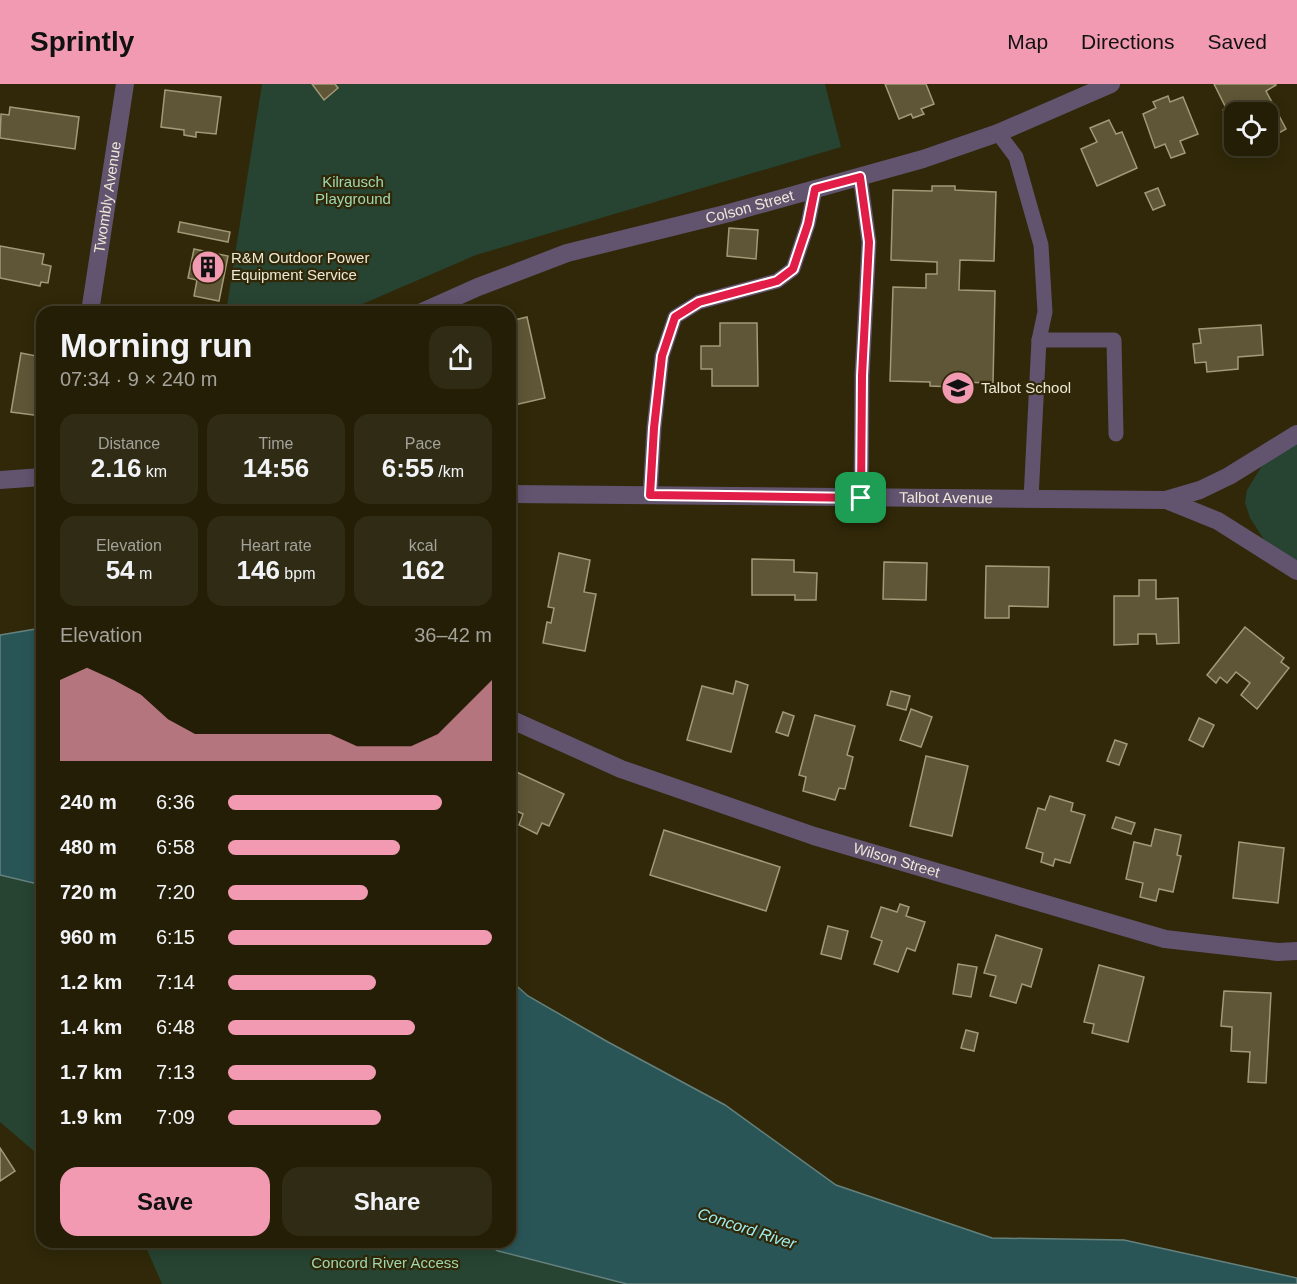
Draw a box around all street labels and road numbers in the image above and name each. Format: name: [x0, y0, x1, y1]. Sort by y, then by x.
street label: Twombly Avenue: [90, 140, 124, 254]
street label: Colson Street: [704, 186, 796, 227]
street label: Talbot Avenue: [899, 489, 993, 506]
street label: Wilson Street: [851, 839, 943, 881]

